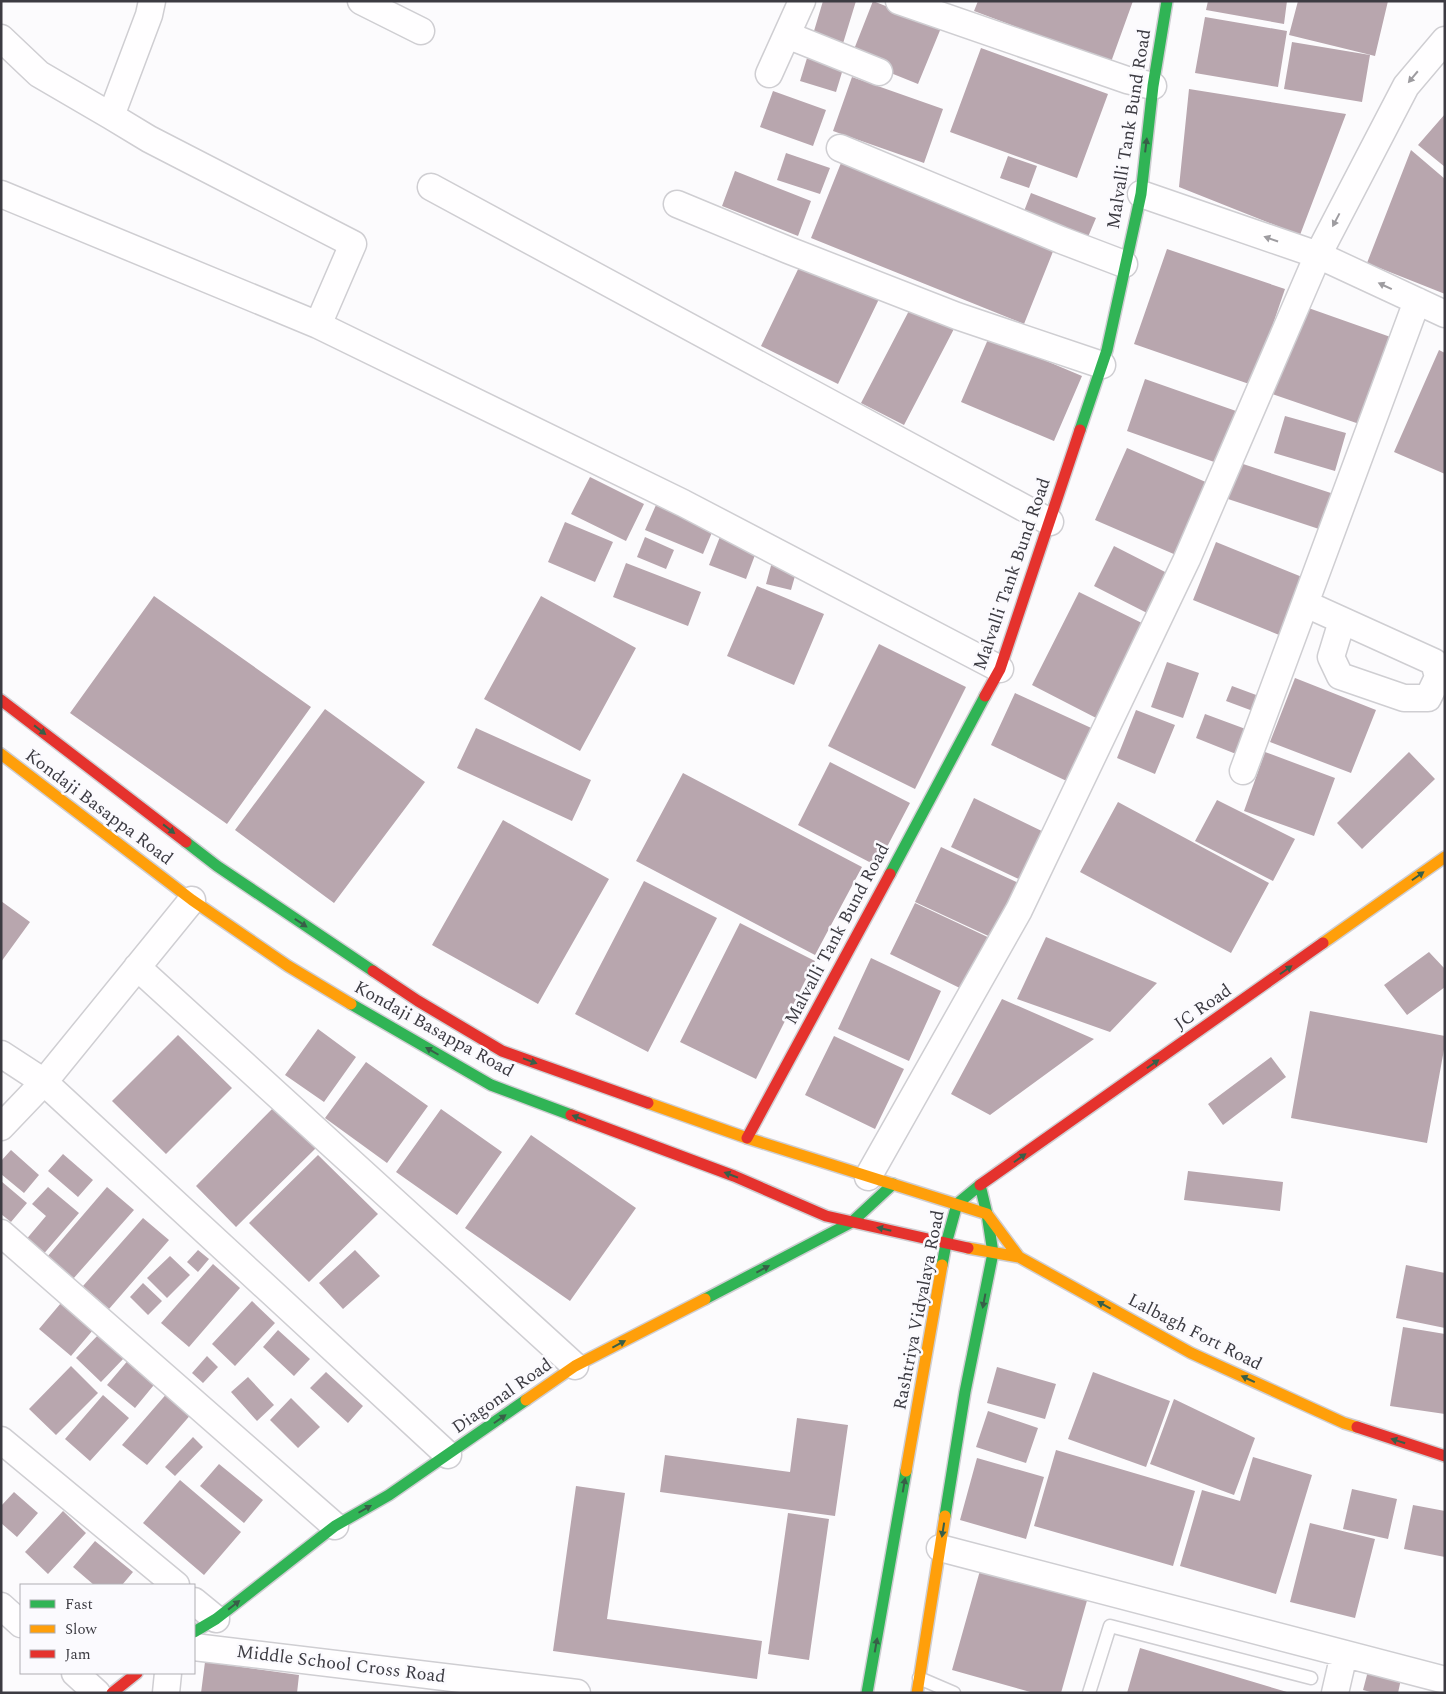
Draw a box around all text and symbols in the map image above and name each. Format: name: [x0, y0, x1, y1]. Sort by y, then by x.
street label: Malvalli Tank Bund Road: [1100, 27, 1158, 231]
one-way arrow: [1407, 71, 1419, 83]
one-way arrow: [1142, 137, 1150, 153]
one-way arrow: [1332, 213, 1340, 227]
one-way arrow: [1264, 235, 1279, 242]
one-way arrow: [1378, 282, 1392, 290]
street label: Malvalli Tank Bund Road: [966, 474, 1058, 674]
one-way arrow: [33, 725, 46, 736]
street label: Kondaji Basappa Road: [19, 742, 179, 872]
one-way arrow: [162, 824, 175, 835]
street label: Malvalli Tank Bund Road: [778, 838, 896, 1030]
one-way arrow: [1411, 871, 1425, 881]
one-way arrow: [295, 918, 308, 928]
one-way arrow: [1279, 965, 1292, 975]
street label: Kondaji Basappa Road: [349, 974, 519, 1084]
street label: JC Road: [1169, 977, 1237, 1037]
one-way arrow: [424, 1047, 439, 1055]
one-way arrow: [522, 1058, 537, 1065]
one-way arrow: [1146, 1059, 1160, 1069]
one-way arrow: [571, 1114, 586, 1122]
one-way arrow: [1014, 1153, 1027, 1163]
one-way arrow: [723, 1171, 738, 1179]
street label: Rashtriya Vidyalaya Road: [886, 1208, 952, 1412]
one-way arrow: [876, 1225, 891, 1233]
one-way arrow: [756, 1264, 769, 1273]
street label: Lalbagh Fort Road: [1123, 1286, 1267, 1378]
one-way arrow: [979, 1294, 987, 1310]
one-way arrow: [1098, 1300, 1111, 1309]
one-way arrow: [611, 1340, 626, 1348]
street label: Diagonal Road: [446, 1351, 558, 1441]
one-way arrow: [1241, 1375, 1255, 1383]
one-way arrow: [493, 1414, 507, 1424]
one-way arrow: [1391, 1437, 1406, 1444]
one-way arrow: [900, 1476, 908, 1492]
one-way arrow: [358, 1505, 372, 1514]
one-way arrow: [939, 1522, 947, 1538]
legend: [20, 1584, 195, 1674]
text: Fast: [65, 1593, 93, 1616]
one-way arrow: [227, 1600, 240, 1611]
text: Slow: [65, 1618, 97, 1641]
one-way arrow: [872, 1636, 880, 1652]
street label: Middle School Cross Road: [235, 1638, 447, 1690]
text: Jam: [65, 1643, 91, 1666]

